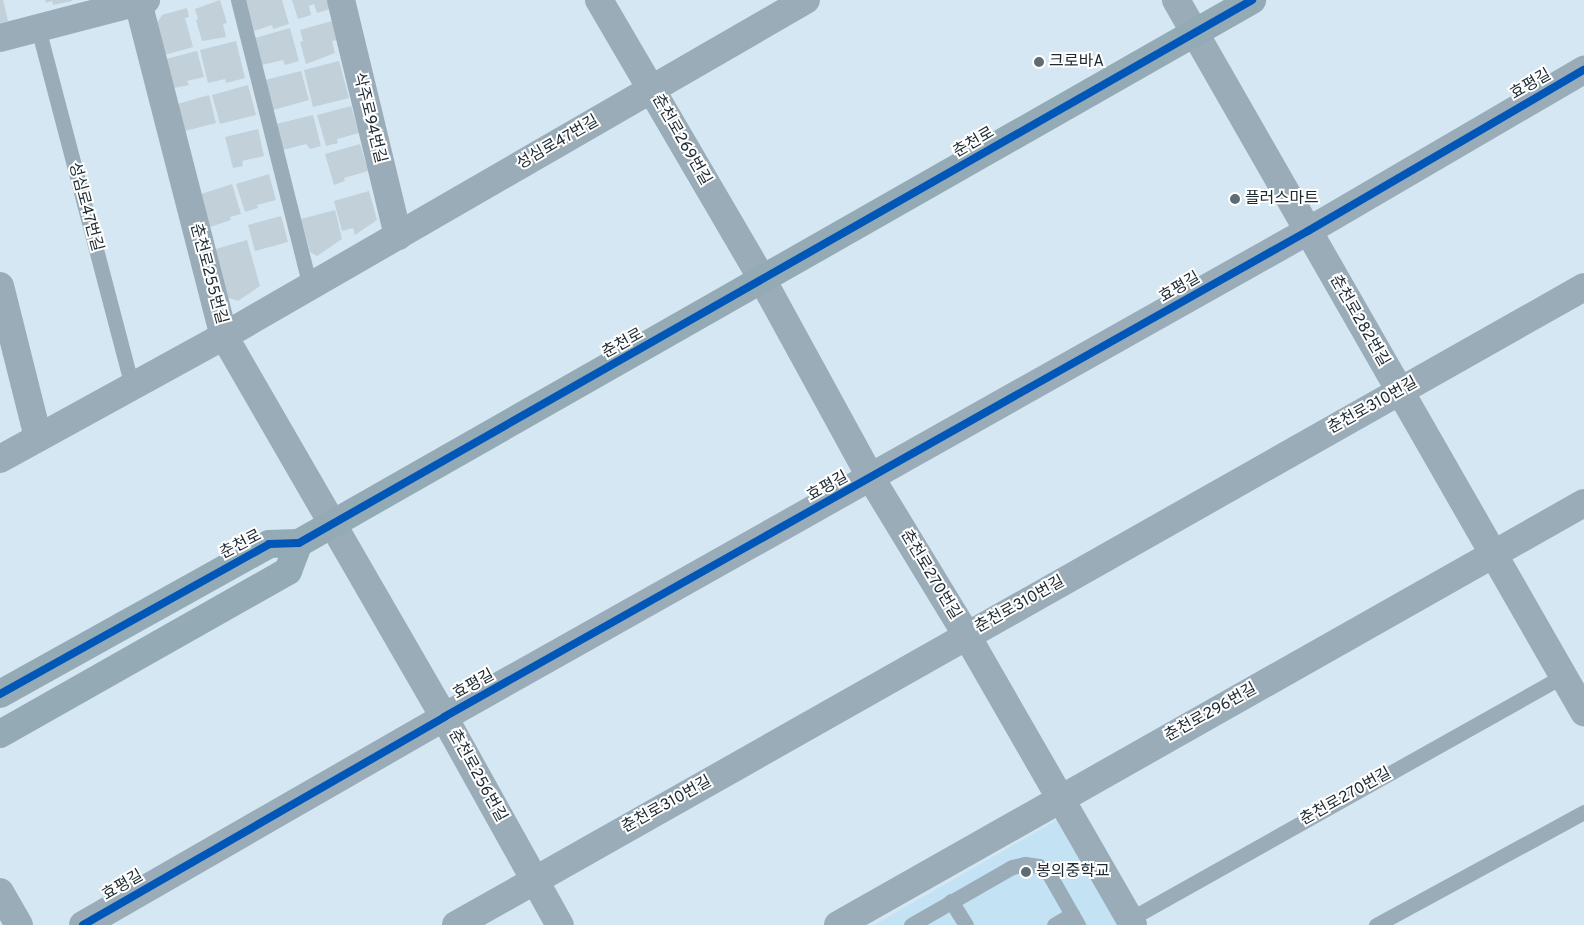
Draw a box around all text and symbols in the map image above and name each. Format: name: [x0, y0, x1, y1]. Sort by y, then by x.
place label: 크로바A: [1049, 52, 1104, 72]
marker: 크로바A: [1033, 56, 1045, 68]
street label: 효평길: [1507, 66, 1555, 104]
street label: 삭주로94번길: [348, 71, 390, 165]
street label: 춘천로269번길: [647, 91, 715, 189]
street label: 성심로47번길: [513, 112, 603, 174]
street label: 춘천로: [950, 124, 998, 162]
street label: 성심로47번길: [64, 160, 106, 254]
place label: 플러스마트: [1245, 189, 1319, 209]
marker: 플러스마트: [1229, 193, 1241, 205]
street label: 춘천로255번길: [185, 222, 231, 326]
street label: 효평길: [1156, 269, 1204, 307]
street label: 춘천로282번길: [1325, 272, 1393, 370]
street label: 춘천로: [599, 325, 647, 363]
street label: 춘천로310번길: [1325, 373, 1421, 439]
street label: 효평길: [804, 468, 852, 506]
street label: 춘천로: [217, 526, 265, 564]
street label: 춘천로270번길: [896, 527, 964, 623]
street label: 춘천로310번길: [972, 572, 1068, 638]
street label: 효평길: [450, 666, 498, 704]
street label: 춘천로296번길: [1162, 680, 1260, 746]
street label: 춘천로256번길: [444, 726, 510, 826]
street label: 춘천로270번길: [1297, 764, 1395, 830]
street label: 춘천로310번길: [619, 772, 715, 838]
place label: 봉의중학교: [1036, 862, 1110, 882]
marker: 봉의중학교: [1020, 866, 1032, 878]
street label: 효평길: [99, 867, 147, 905]

